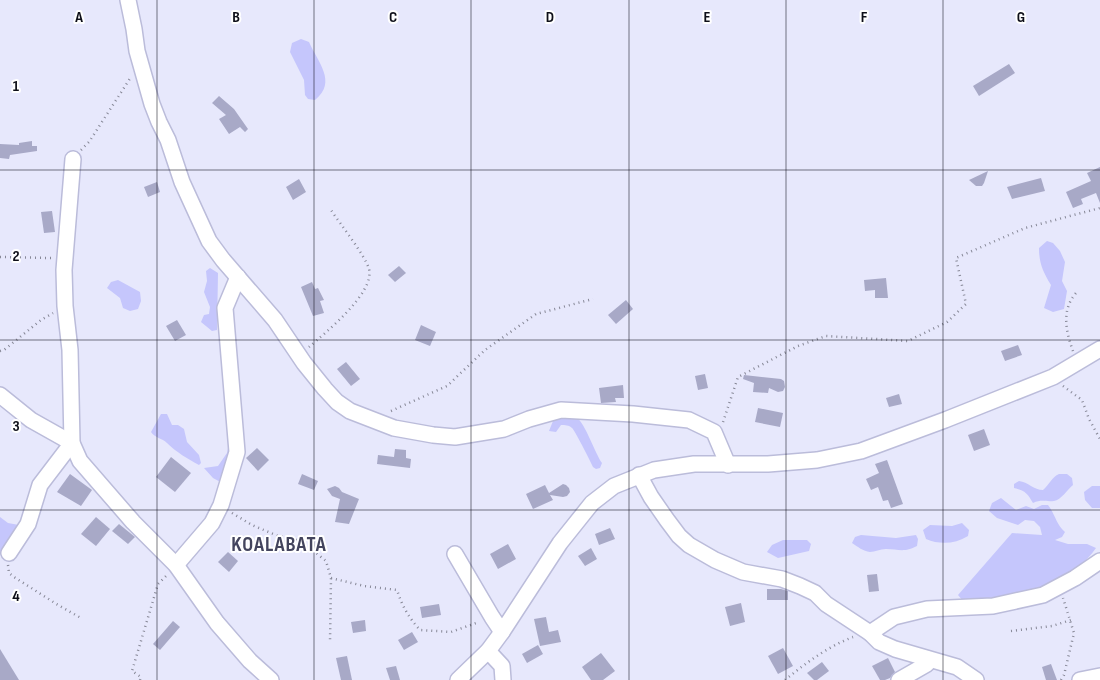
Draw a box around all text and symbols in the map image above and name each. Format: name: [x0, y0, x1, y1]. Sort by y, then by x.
text: A: [74, 8, 83, 27]
text: B: [232, 8, 240, 27]
text: C: [389, 8, 397, 27]
text: D: [546, 8, 554, 27]
text: E: [704, 8, 711, 27]
text: F: [861, 8, 868, 27]
text: G: [1017, 8, 1025, 27]
text: 1: [13, 77, 20, 96]
text: 2: [12, 247, 20, 266]
text: 3: [12, 417, 20, 436]
district label: KOALABATA: [231, 532, 327, 557]
text: 4: [12, 587, 20, 606]

